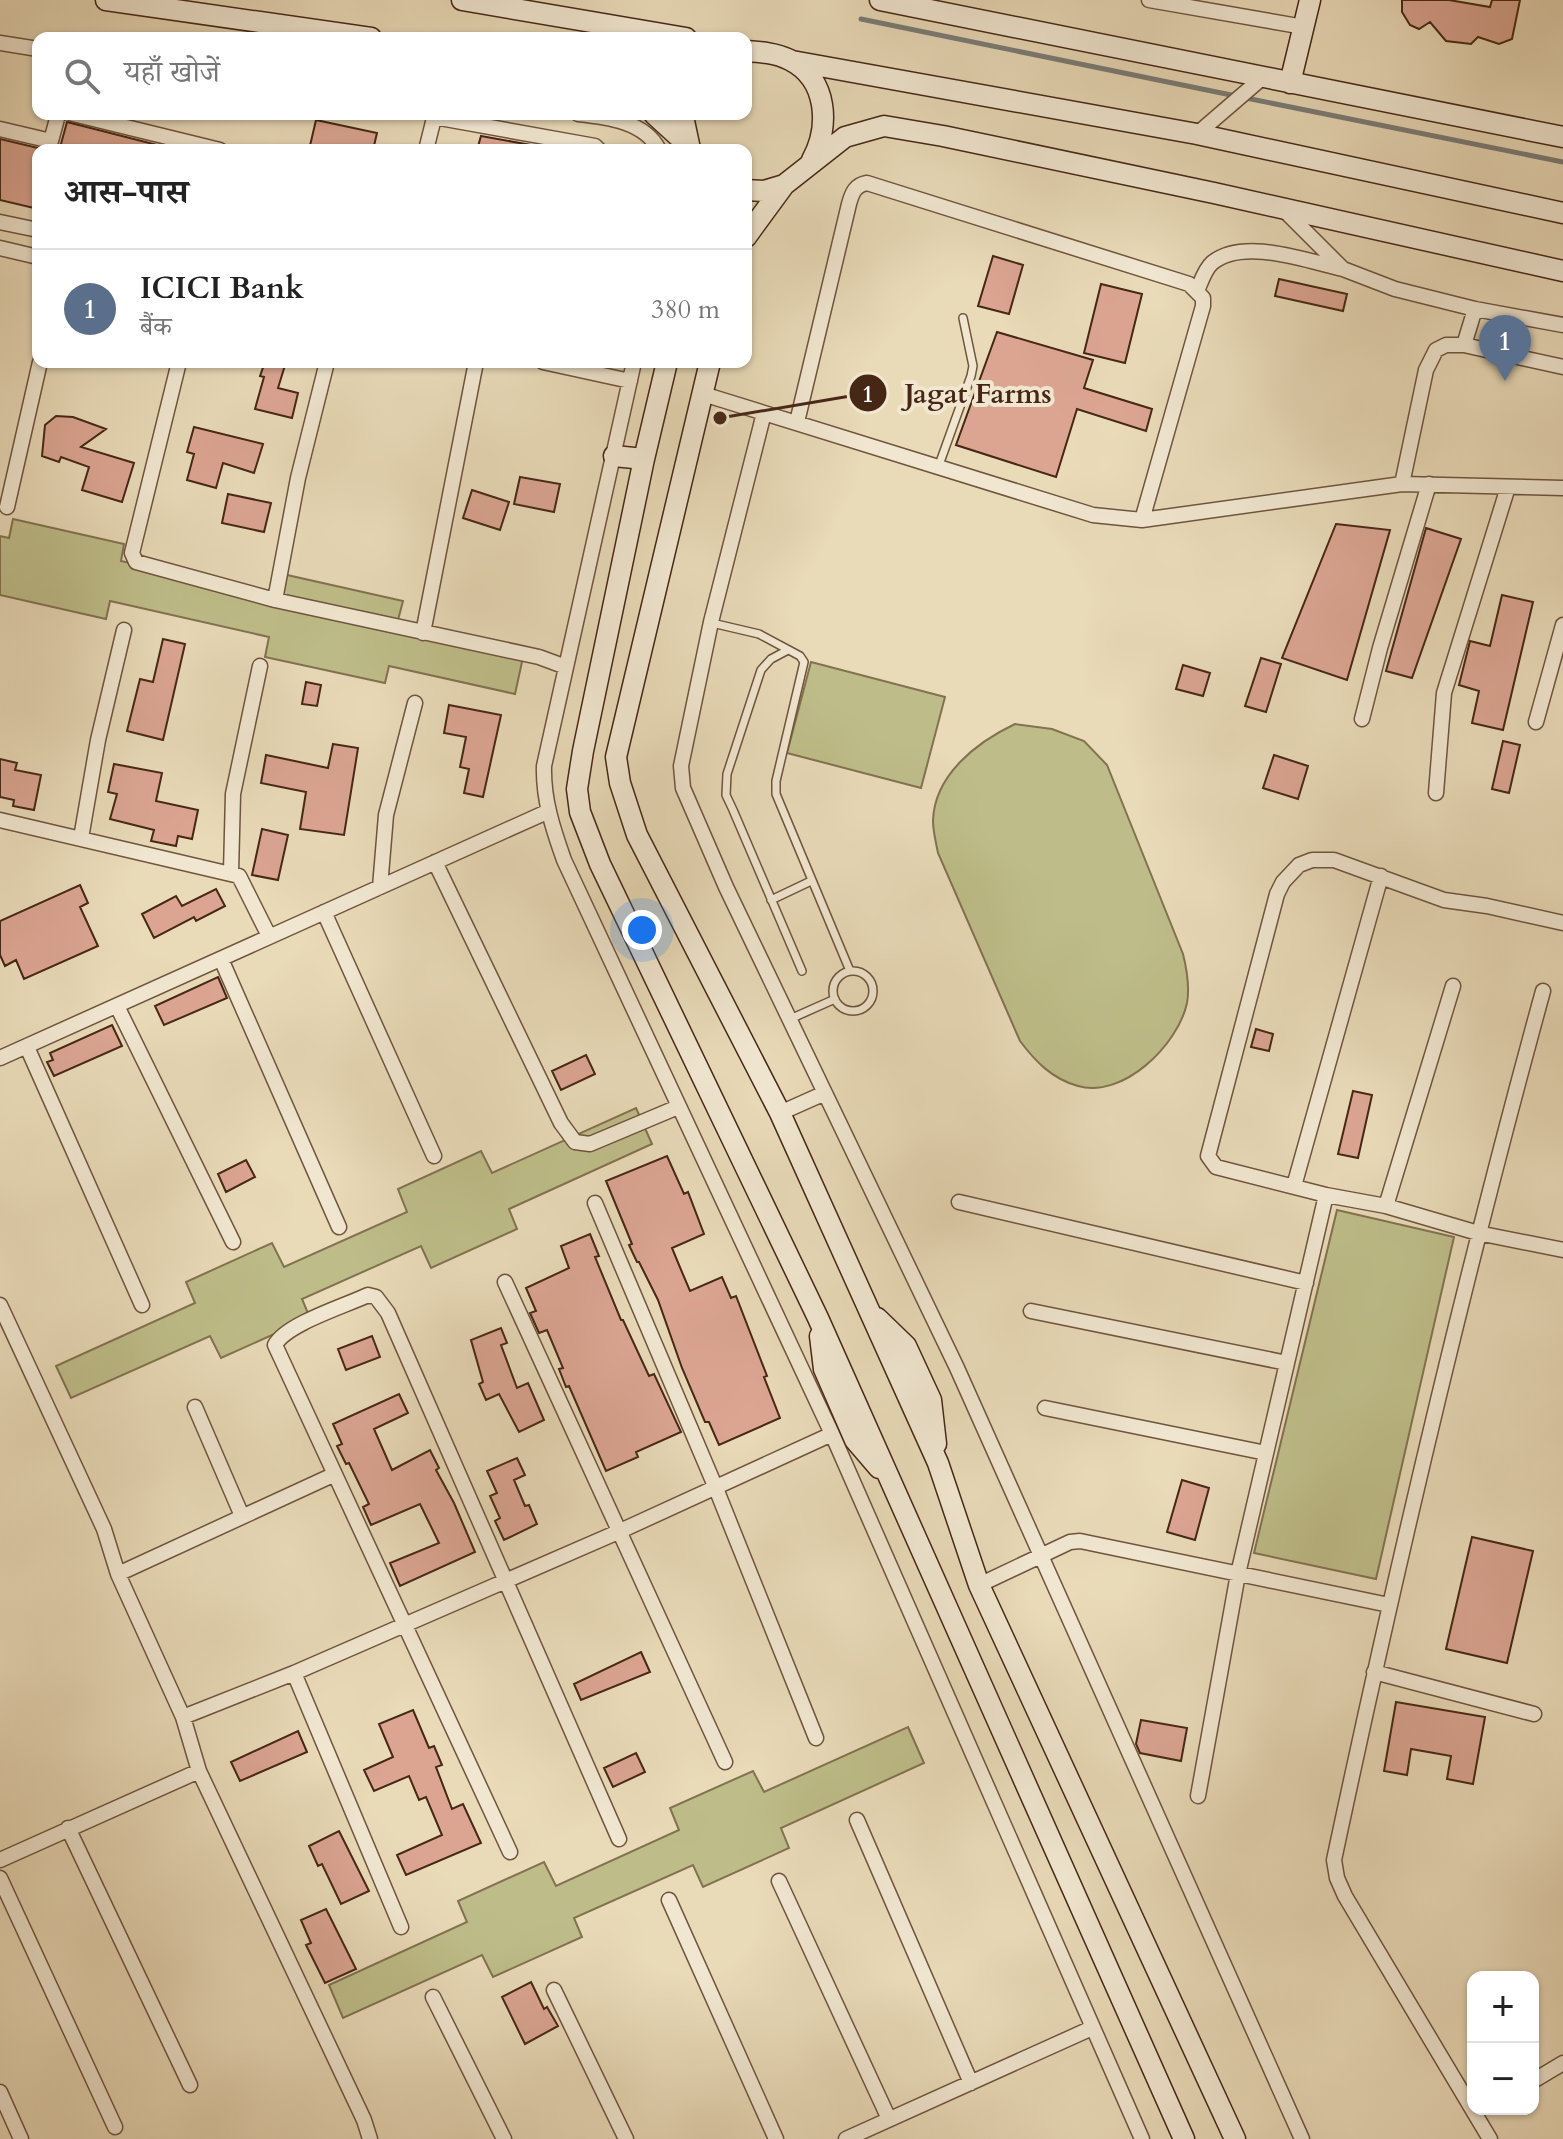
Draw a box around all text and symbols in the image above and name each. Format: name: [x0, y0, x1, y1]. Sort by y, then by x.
search box: [32, 32, 752, 120]
text: यहाँ खोजें: [124, 52, 220, 93]
icon: search: [60, 54, 104, 98]
text: आस-पास: [64, 169, 188, 215]
text: ICICI Bank: [140, 268, 304, 309]
text: 1: [83, 292, 97, 327]
text: 380 m: [651, 292, 720, 327]
text: बैंक: [140, 309, 172, 344]
pin: 1: [1479, 315, 1531, 381]
callout: Jagat Farms: [848, 367, 1068, 419]
text: Jagat Farms: [900, 375, 1052, 413]
text: 1: [862, 378, 874, 411]
your location: [622, 910, 662, 950]
map controls: [1467, 1971, 1539, 2115]
button: +: [1467, 1971, 1539, 2043]
button: −: [1467, 2043, 1539, 2115]

